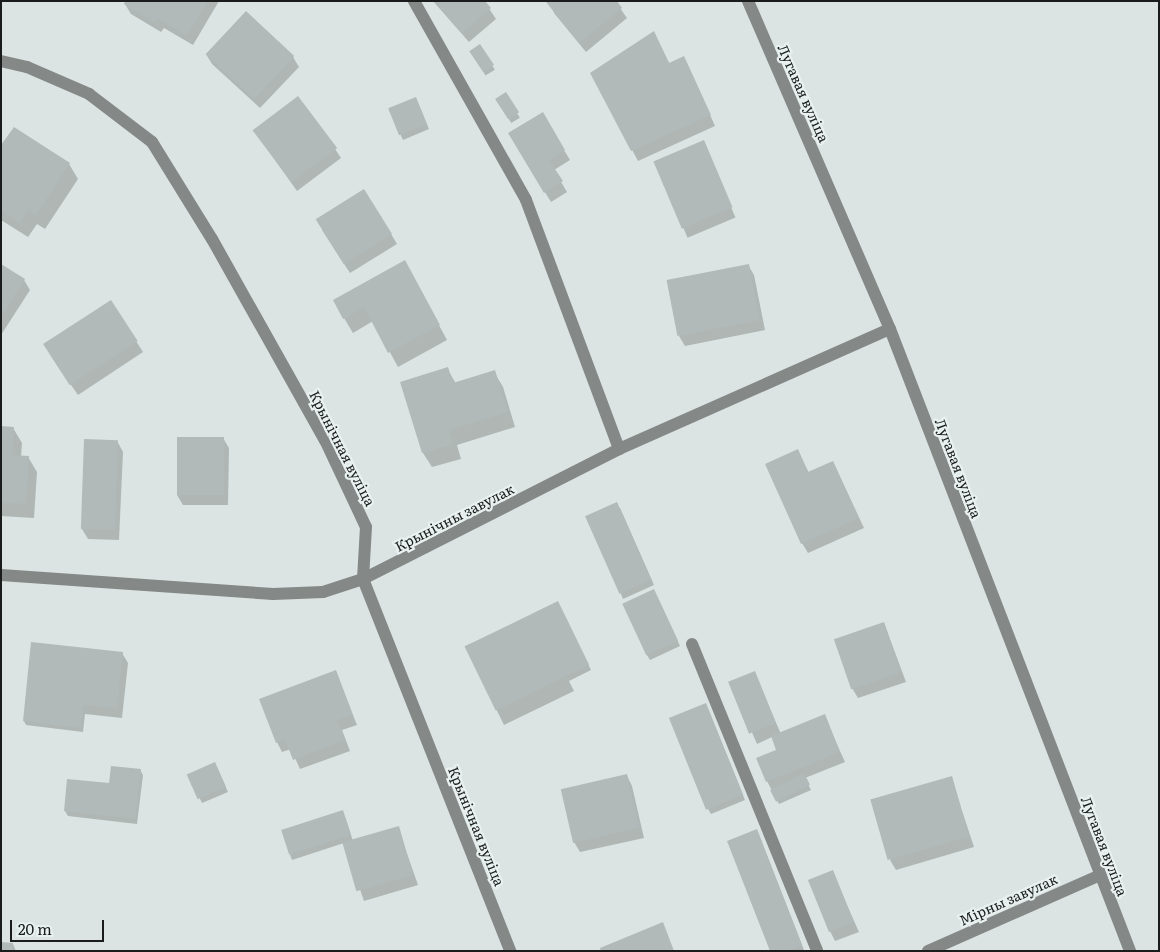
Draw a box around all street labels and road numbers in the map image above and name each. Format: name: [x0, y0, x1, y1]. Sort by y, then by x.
street label: Лугавая вуліца: [775, 41, 833, 145]
street label: Крынічная вуліца: [307, 387, 379, 509]
street label: Лугавая вуліца: [932, 416, 986, 520]
street label: Крынічны завулак: [392, 480, 516, 554]
street label: Крынічная вуліца: [445, 764, 509, 888]
street label: Лугавая вуліца: [1078, 794, 1132, 898]
street label: Мірны завулак: [956, 870, 1060, 928]

